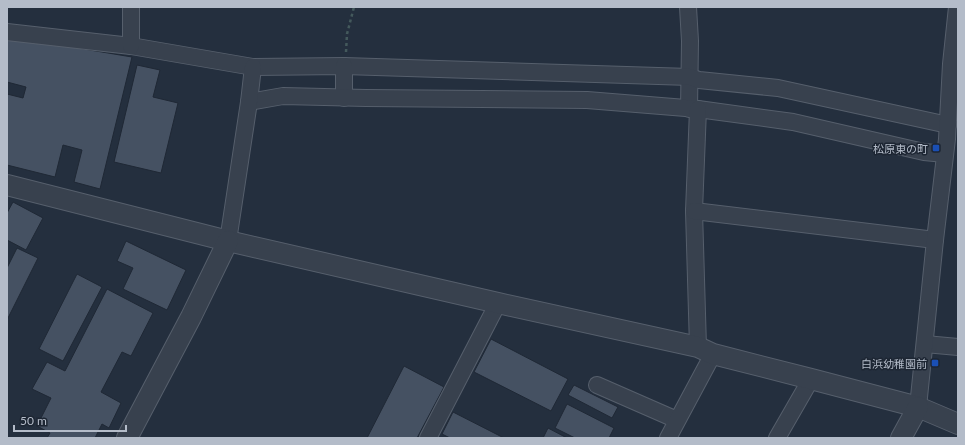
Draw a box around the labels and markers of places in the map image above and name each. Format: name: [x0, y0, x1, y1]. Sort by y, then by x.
place label: 松原東の町: [873, 142, 928, 155]
marker: 松原東の町: [931, 143, 941, 153]
place label: 白浜幼稚園前: [861, 357, 927, 370]
marker: 白浜幼稚園前: [930, 358, 940, 368]

